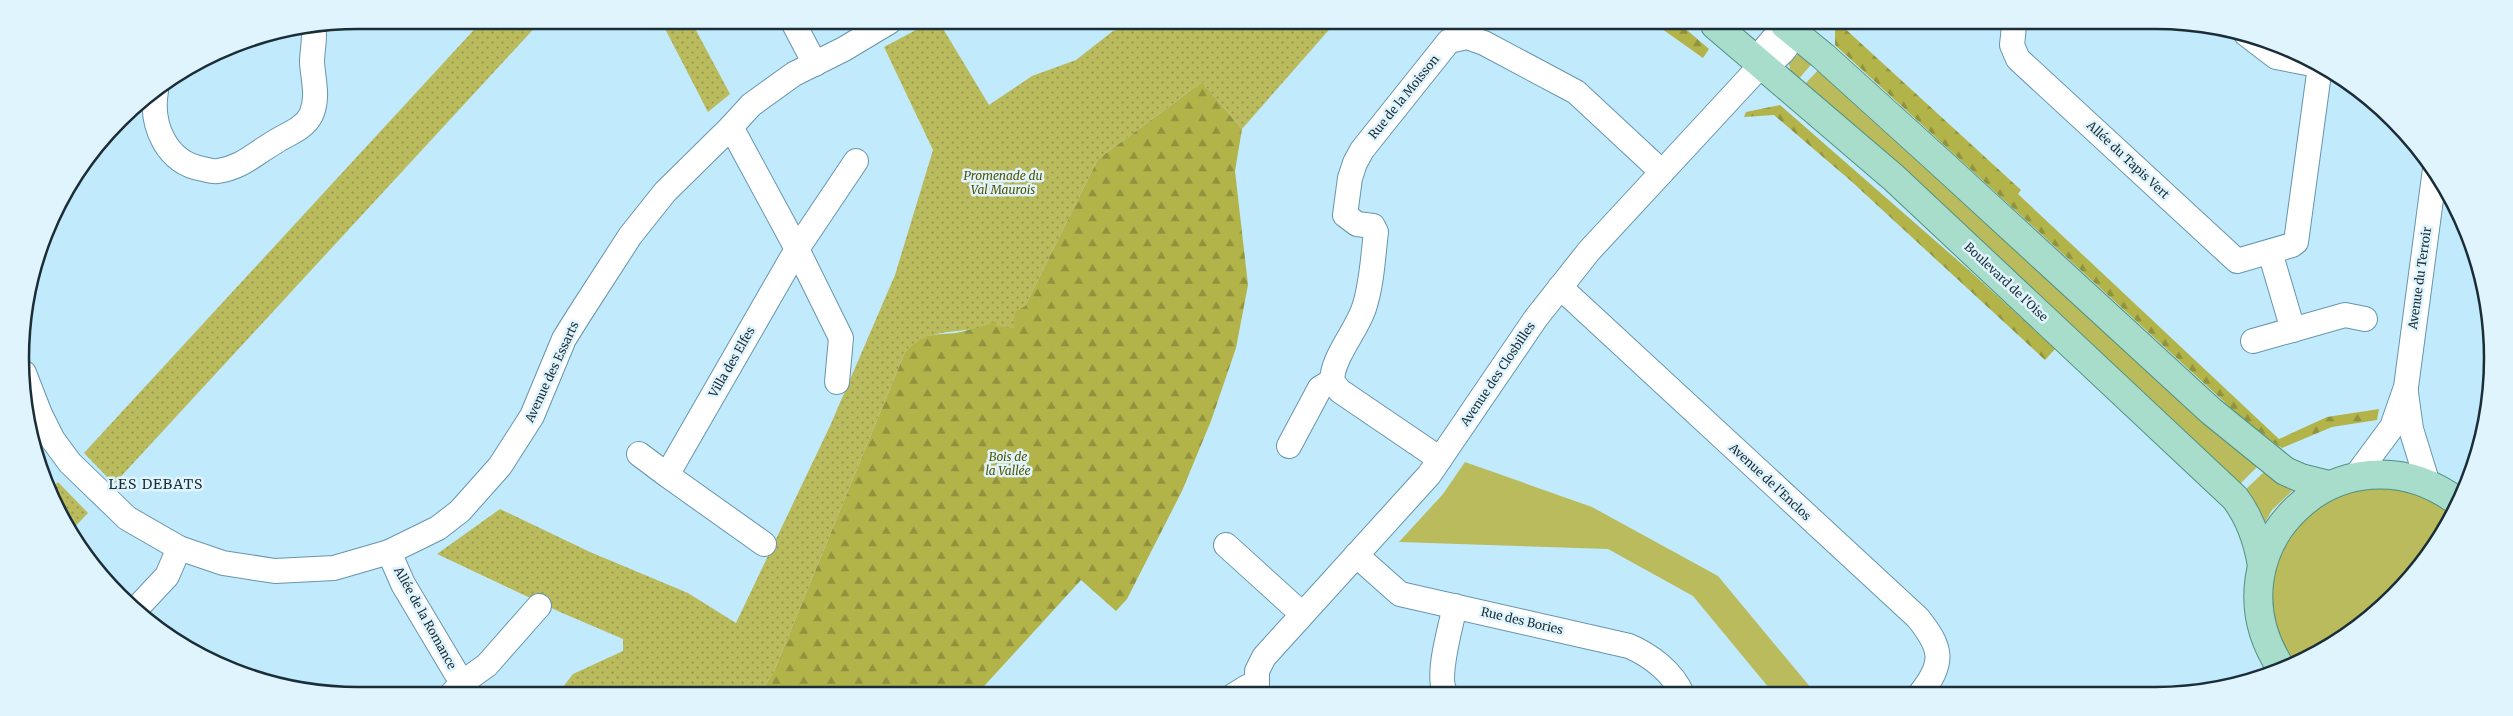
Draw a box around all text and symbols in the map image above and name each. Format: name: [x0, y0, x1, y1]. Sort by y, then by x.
street label: Rue de la Moisson: [1365, 52, 1442, 142]
street label: Allée du Tapis Vert: [2083, 117, 2173, 202]
park label: Promenade du Val Maurois: [963, 168, 1043, 197]
street label: Avenue du Terroir: [2405, 225, 2434, 331]
street label: Boulevard de l'Oise: [1961, 239, 2051, 324]
street label: Avenue des Essarts: [521, 319, 582, 426]
street label: Avenue des Closbilles: [1457, 319, 1538, 429]
street label: Villa des Elfes: [705, 324, 758, 401]
street label: Avenue de l'Enclos: [1726, 439, 1814, 523]
park label: Bois de la Vallée: [985, 449, 1031, 478]
district label: LES DEBATS: [109, 475, 203, 493]
street label: Allée de la Romance: [391, 563, 460, 672]
street label: Rue des Bories: [1479, 604, 1565, 637]

